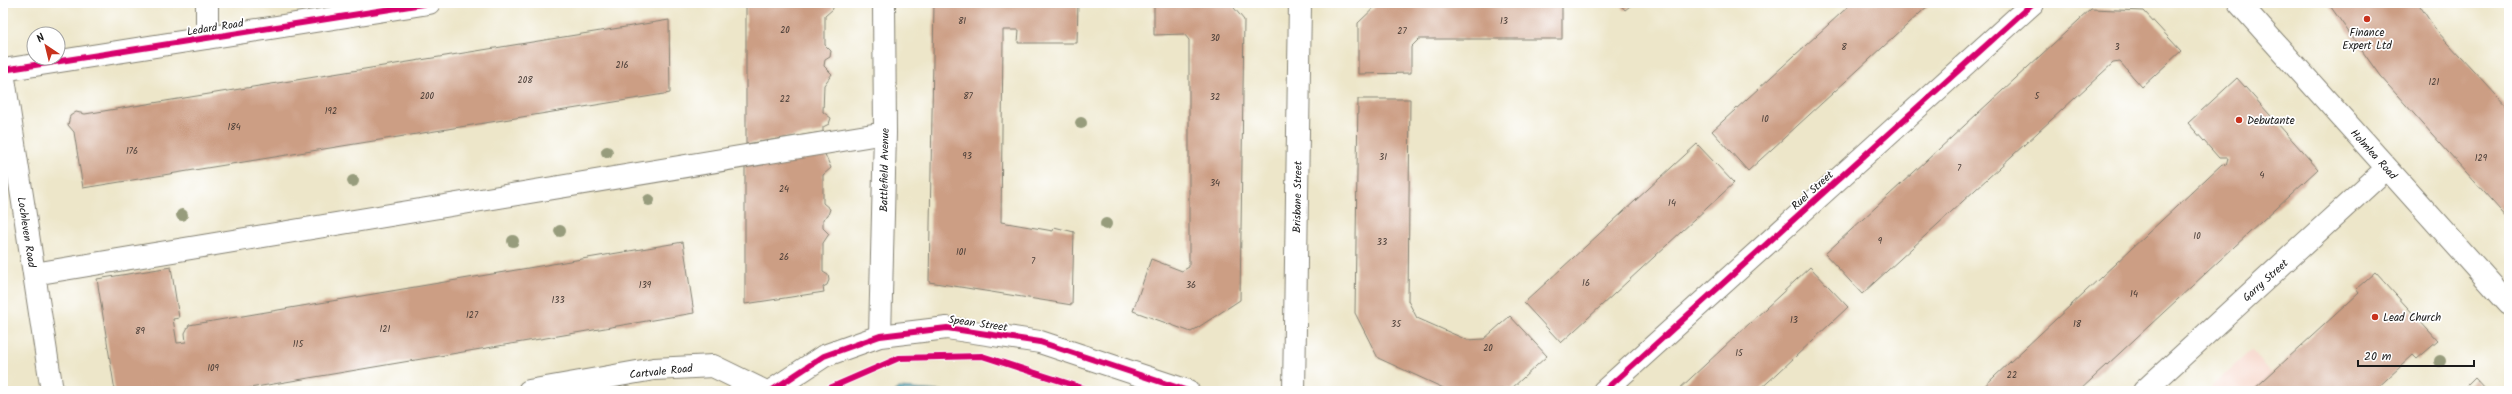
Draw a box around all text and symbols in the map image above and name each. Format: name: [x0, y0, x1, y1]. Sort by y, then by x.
house number: 81: [958, 14, 966, 29]
house number: 13: [1500, 14, 1508, 29]
marker: Finance Expert Ltd: [2362, 14, 2372, 24]
street label: Ledard Road: [185, 15, 245, 41]
house number: 20: [780, 23, 790, 38]
house number: 27: [1397, 24, 1408, 39]
place label: Finance Expert Ltd: [2342, 24, 2392, 55]
north arrow: [26, 26, 66, 66]
text: N: [33, 29, 49, 48]
house number: 30: [1210, 31, 1220, 46]
house number: 8: [1841, 40, 1847, 55]
house number: 3: [2114, 40, 2120, 55]
house number: 216: [615, 58, 629, 73]
house number: 208: [517, 73, 533, 88]
house number: 121: [2429, 75, 2440, 90]
house number: 200: [420, 89, 435, 104]
house number: 87: [963, 89, 974, 104]
house number: 5: [2035, 89, 2041, 104]
house number: 32: [1210, 90, 1220, 105]
house number: 22: [780, 92, 790, 107]
house number: 192: [325, 104, 337, 119]
house number: 10: [1761, 112, 1769, 127]
place label: Debutante: [2247, 112, 2295, 130]
marker: Debutante: [2234, 115, 2244, 125]
house number: 184: [227, 120, 241, 135]
street label: Holmlea Road: [2345, 125, 2401, 185]
street label: Battlefield Avenue: [875, 128, 895, 212]
house number: 176: [126, 144, 138, 159]
house number: 93: [962, 149, 972, 164]
house number: 31: [1379, 150, 1387, 165]
house number: 129: [2475, 151, 2488, 166]
street label: Brisbane Street: [1288, 160, 1308, 233]
house number: 7: [1957, 161, 1962, 176]
street label: Ruel Street: [1787, 166, 1838, 215]
house number: 4: [2260, 168, 2265, 183]
house number: 34: [1210, 176, 1220, 191]
house number: 24: [779, 182, 789, 197]
street label: Lochleven Road: [12, 196, 41, 269]
house number: 14: [1668, 196, 1676, 211]
house number: 10: [2193, 229, 2201, 244]
house number: 9: [1878, 234, 1883, 249]
house number: 33: [1377, 235, 1387, 250]
house number: 101: [956, 245, 966, 260]
house number: 26: [779, 250, 789, 265]
house number: 7: [1031, 254, 1036, 269]
street label: Garry Street: [2239, 255, 2293, 306]
house number: 16: [1582, 276, 1590, 291]
house number: 139: [639, 278, 652, 293]
house number: 36: [1186, 278, 1196, 293]
house number: 14: [2130, 287, 2138, 302]
house number: 133: [551, 293, 565, 308]
house number: 127: [466, 308, 479, 323]
place label: Lead Church: [2383, 309, 2441, 327]
street label: Spean Street: [947, 311, 1009, 337]
marker: Lead Church: [2370, 312, 2380, 322]
house number: 13: [1790, 313, 1798, 328]
house number: 35: [1391, 317, 1402, 332]
house number: 18: [2073, 317, 2082, 332]
house number: 121: [380, 322, 391, 337]
house number: 89: [135, 324, 146, 339]
house number: 115: [293, 337, 304, 352]
house number: 20: [1483, 341, 1493, 356]
scale bar: [2358, 342, 2474, 368]
house number: 15: [1735, 346, 1744, 361]
text: 20 m: [2364, 347, 2392, 366]
street label: Cartvale Road: [629, 360, 694, 384]
house number: 109: [207, 361, 219, 376]
house number: 22: [2007, 368, 2017, 383]

